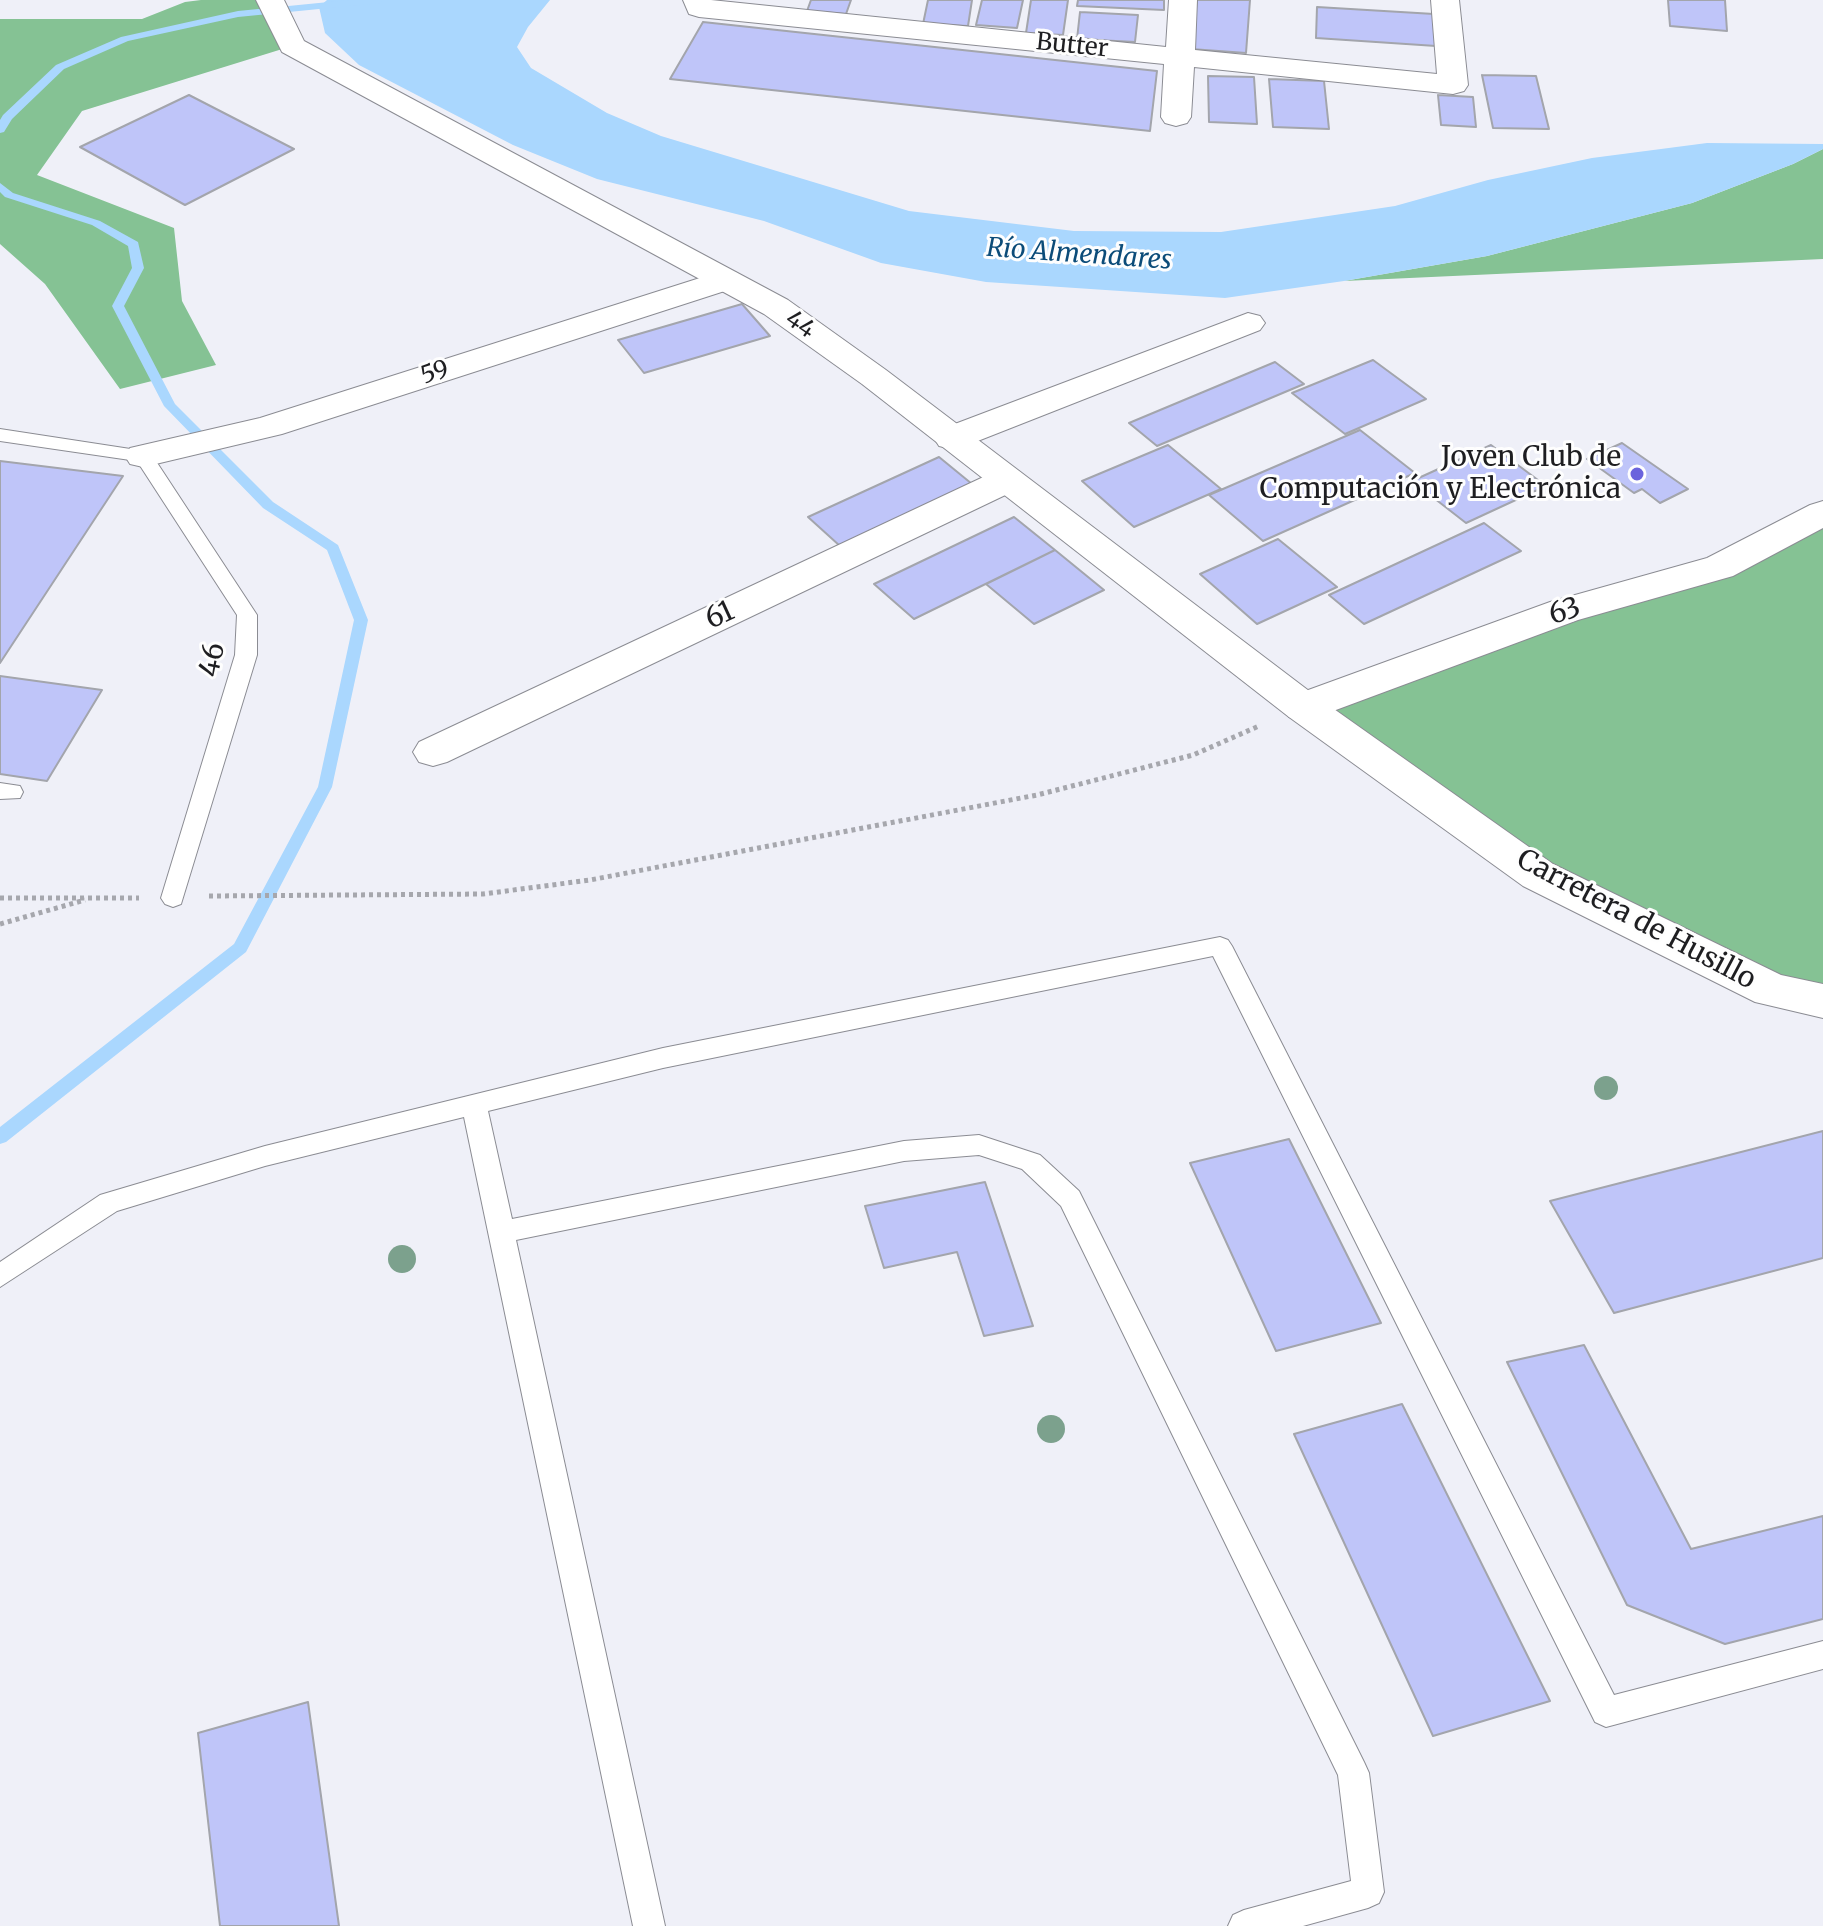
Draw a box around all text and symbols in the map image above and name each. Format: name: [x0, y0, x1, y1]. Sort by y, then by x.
street label: Butter: [1034, 28, 1110, 64]
water label: Río Almendares: [985, 233, 1173, 277]
street label: 44: [780, 305, 820, 345]
street label: 59: [417, 355, 453, 391]
place label: Joven Club de Computación y Electrónica: [1260, 441, 1621, 507]
marker: Joven Club de Computación y Electrónica: [1628, 465, 1646, 483]
street label: 63: [1545, 591, 1585, 633]
street label: 61: [700, 595, 740, 637]
street label: 46: [193, 640, 233, 680]
street label: Carretera de Husillo: [1511, 843, 1761, 997]

